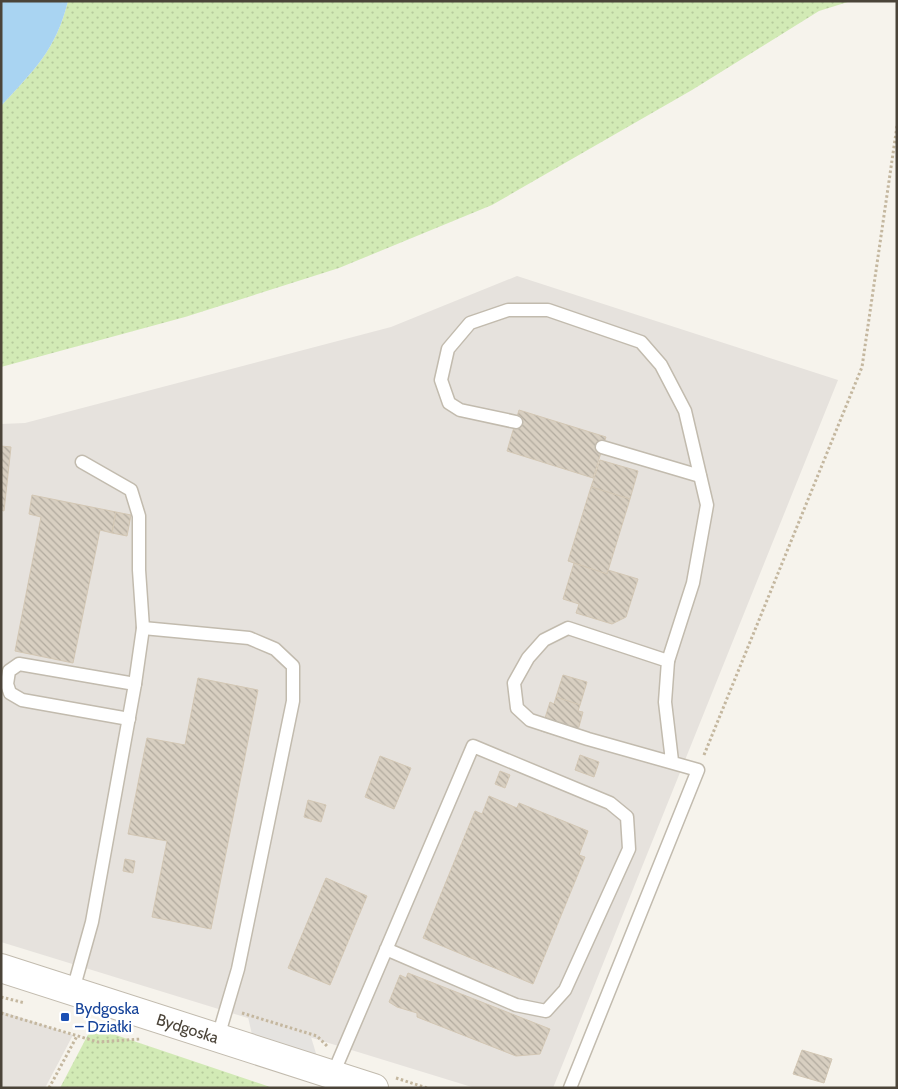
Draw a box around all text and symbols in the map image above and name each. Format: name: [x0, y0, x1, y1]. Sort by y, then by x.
place label: Bydgoska – Działki: [75, 999, 140, 1036]
street label: Bydgoska: [154, 1009, 221, 1047]
marker: Bydgoska – Działki: [59, 1011, 71, 1023]

